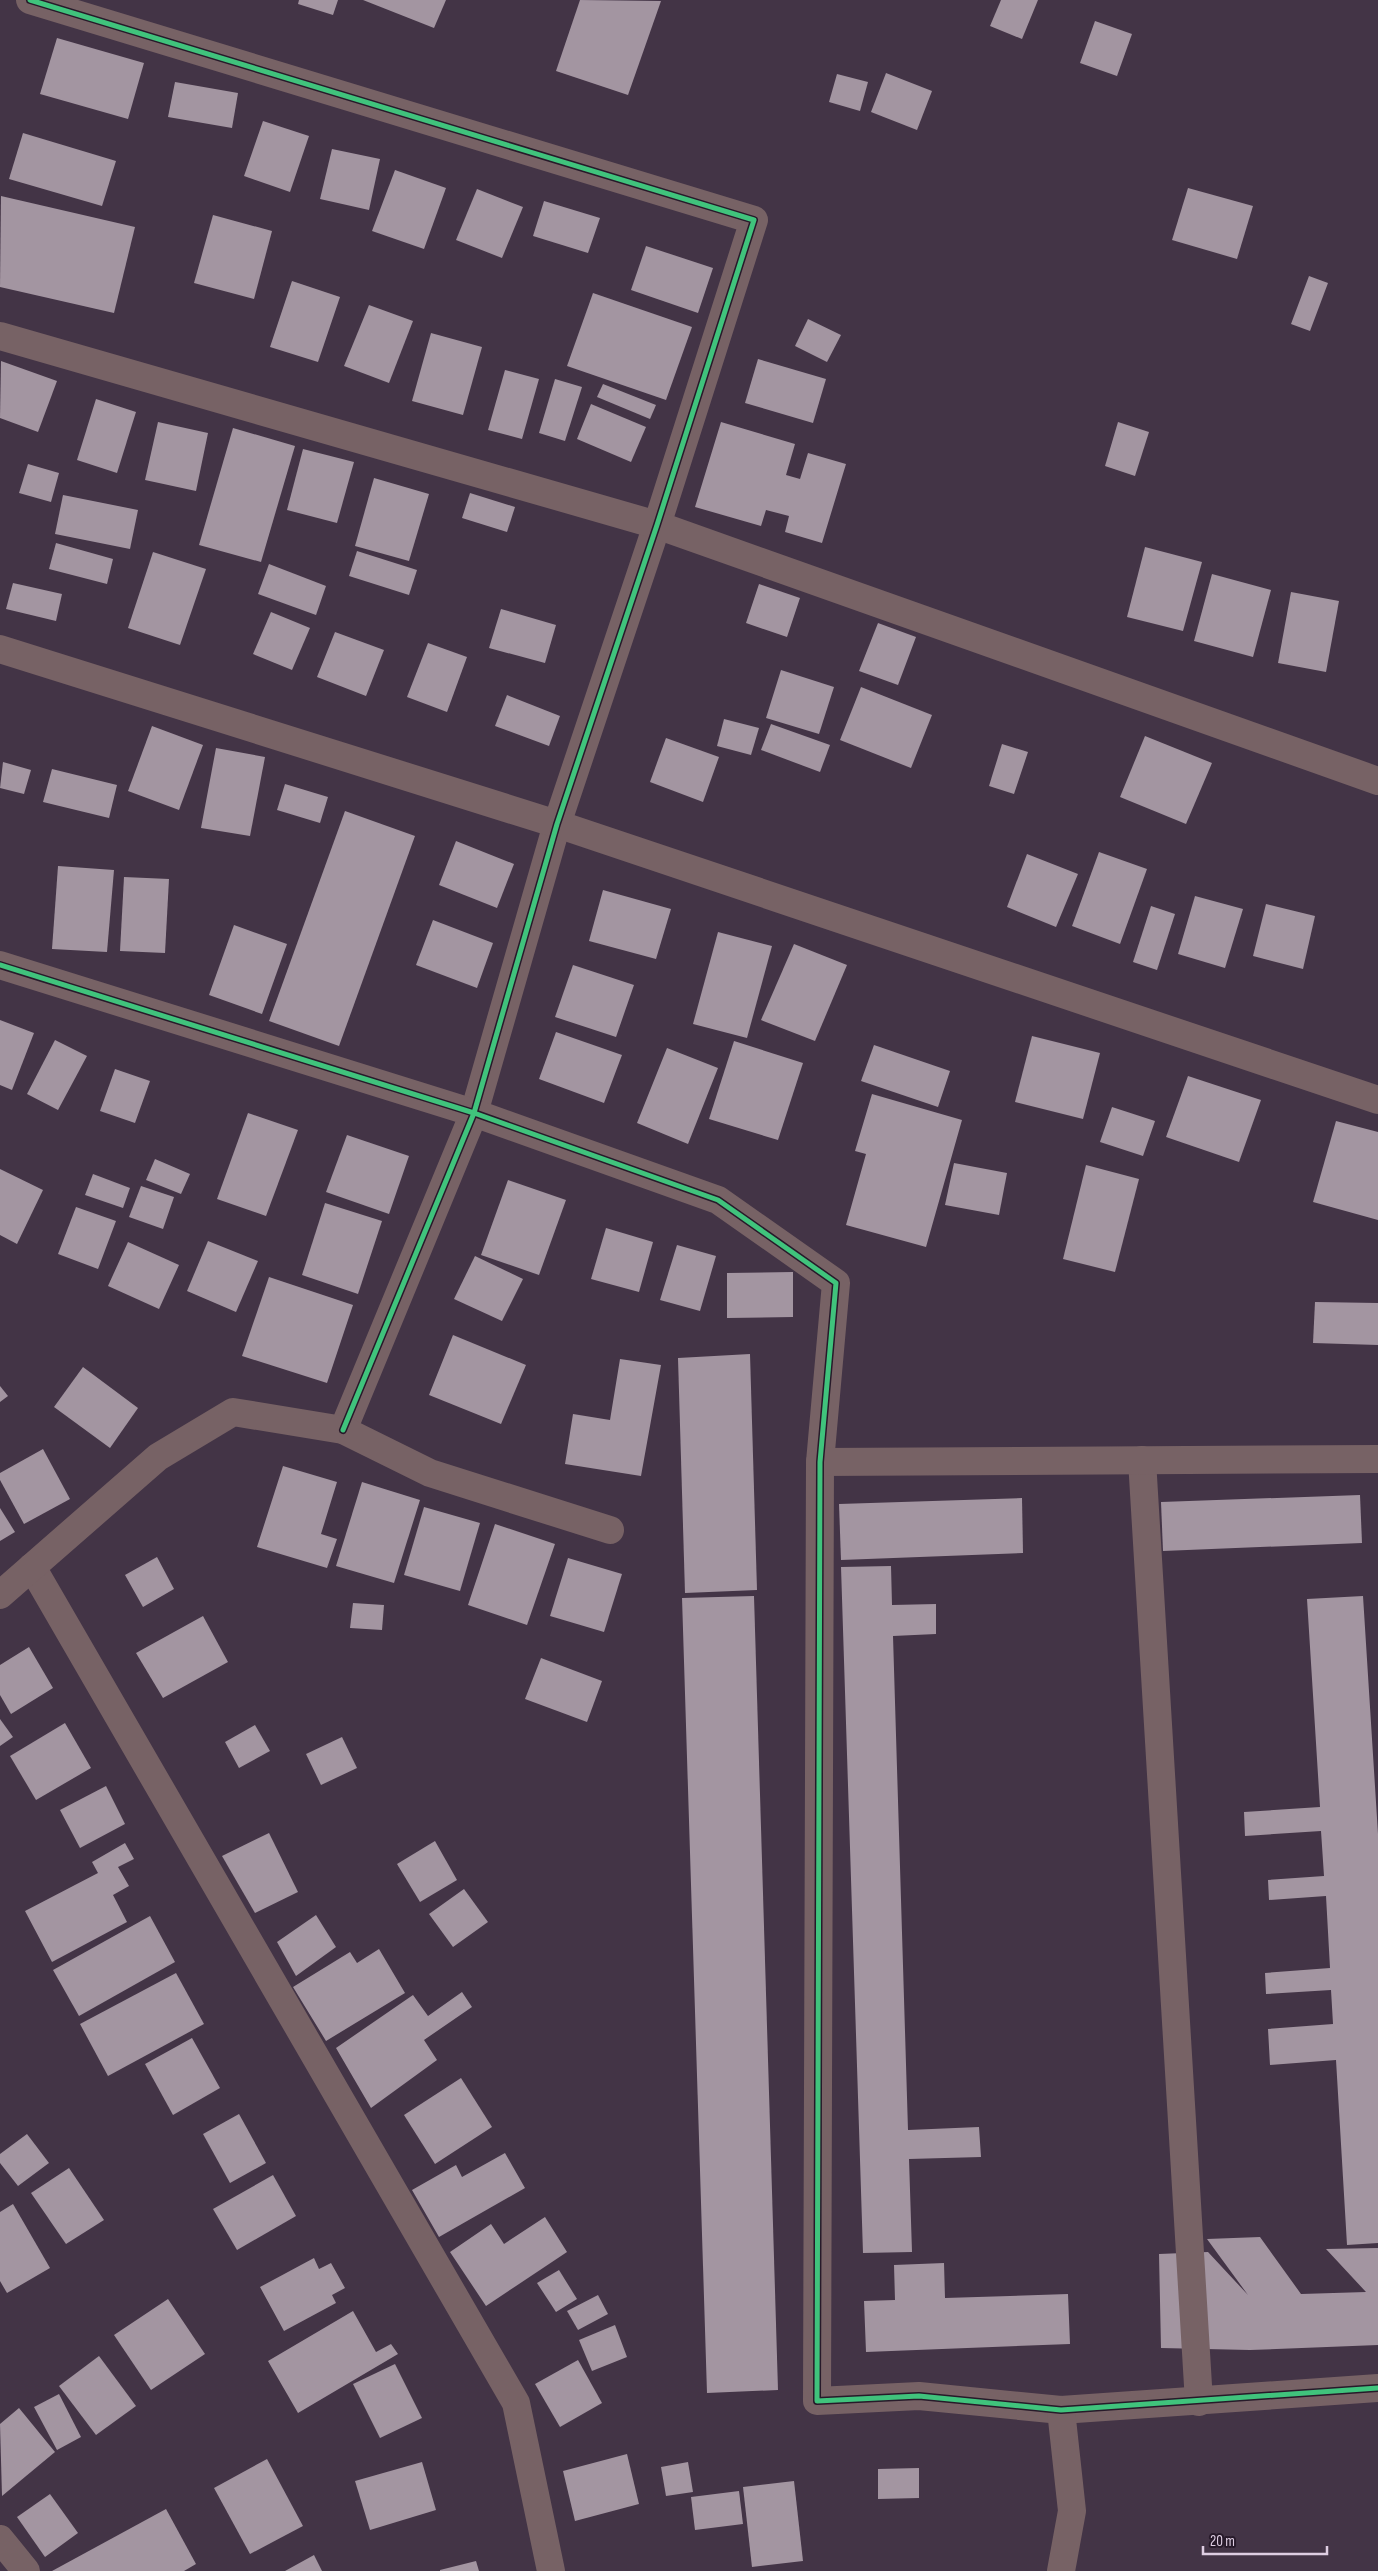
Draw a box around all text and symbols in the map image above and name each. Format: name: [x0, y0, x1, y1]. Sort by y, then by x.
scale bar: [1203, 2524, 1327, 2556]
text: 20 m: [1210, 2532, 1235, 2551]

